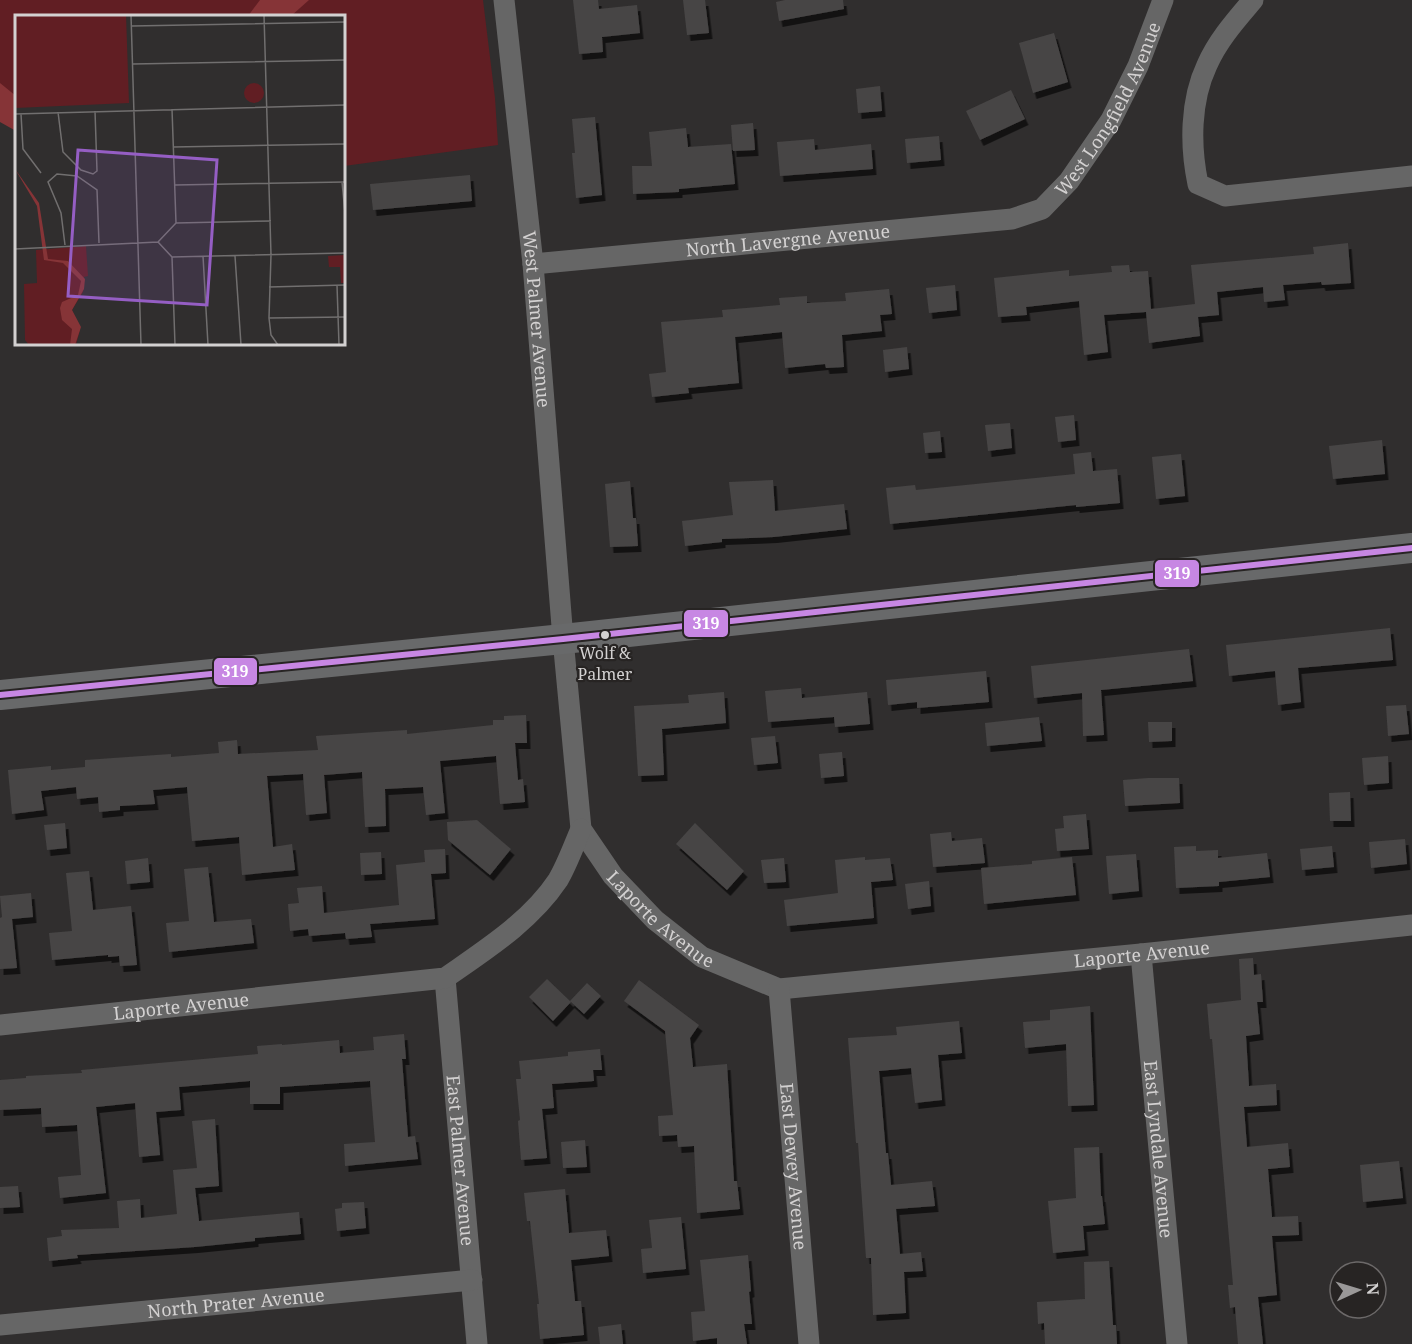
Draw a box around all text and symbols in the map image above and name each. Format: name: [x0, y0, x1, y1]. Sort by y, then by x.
inset map: [15, 15, 345, 345]
street label: West Longfield Avenue: [1049, 18, 1166, 201]
street label: North Lavergne Avenue: [685, 219, 891, 262]
street label: West Palmer Avenue: [517, 230, 556, 409]
line badge: 319: [1154, 559, 1200, 588]
text: 319: [1163, 562, 1191, 584]
line badge: 319: [683, 609, 729, 638]
text: 319: [692, 612, 720, 634]
marker: Wolf & Palmer: [599, 629, 611, 641]
place label: Wolf & Palmer: [578, 642, 633, 685]
line badge: 319: [213, 657, 258, 686]
text: 319: [221, 660, 249, 682]
street label: Laporte Avenue: [602, 865, 718, 973]
street label: Laporte Avenue: [1073, 935, 1211, 972]
street label: Laporte Avenue: [112, 987, 250, 1025]
street label: East Lyndale Avenue: [1139, 1059, 1179, 1239]
street label: East Palmer Avenue: [442, 1074, 480, 1247]
street label: East Dewey Avenue: [775, 1082, 813, 1251]
north arrow: [1328, 1260, 1388, 1320]
street label: North Prater Avenue: [146, 1282, 326, 1323]
text: N: [1362, 1282, 1384, 1296]

